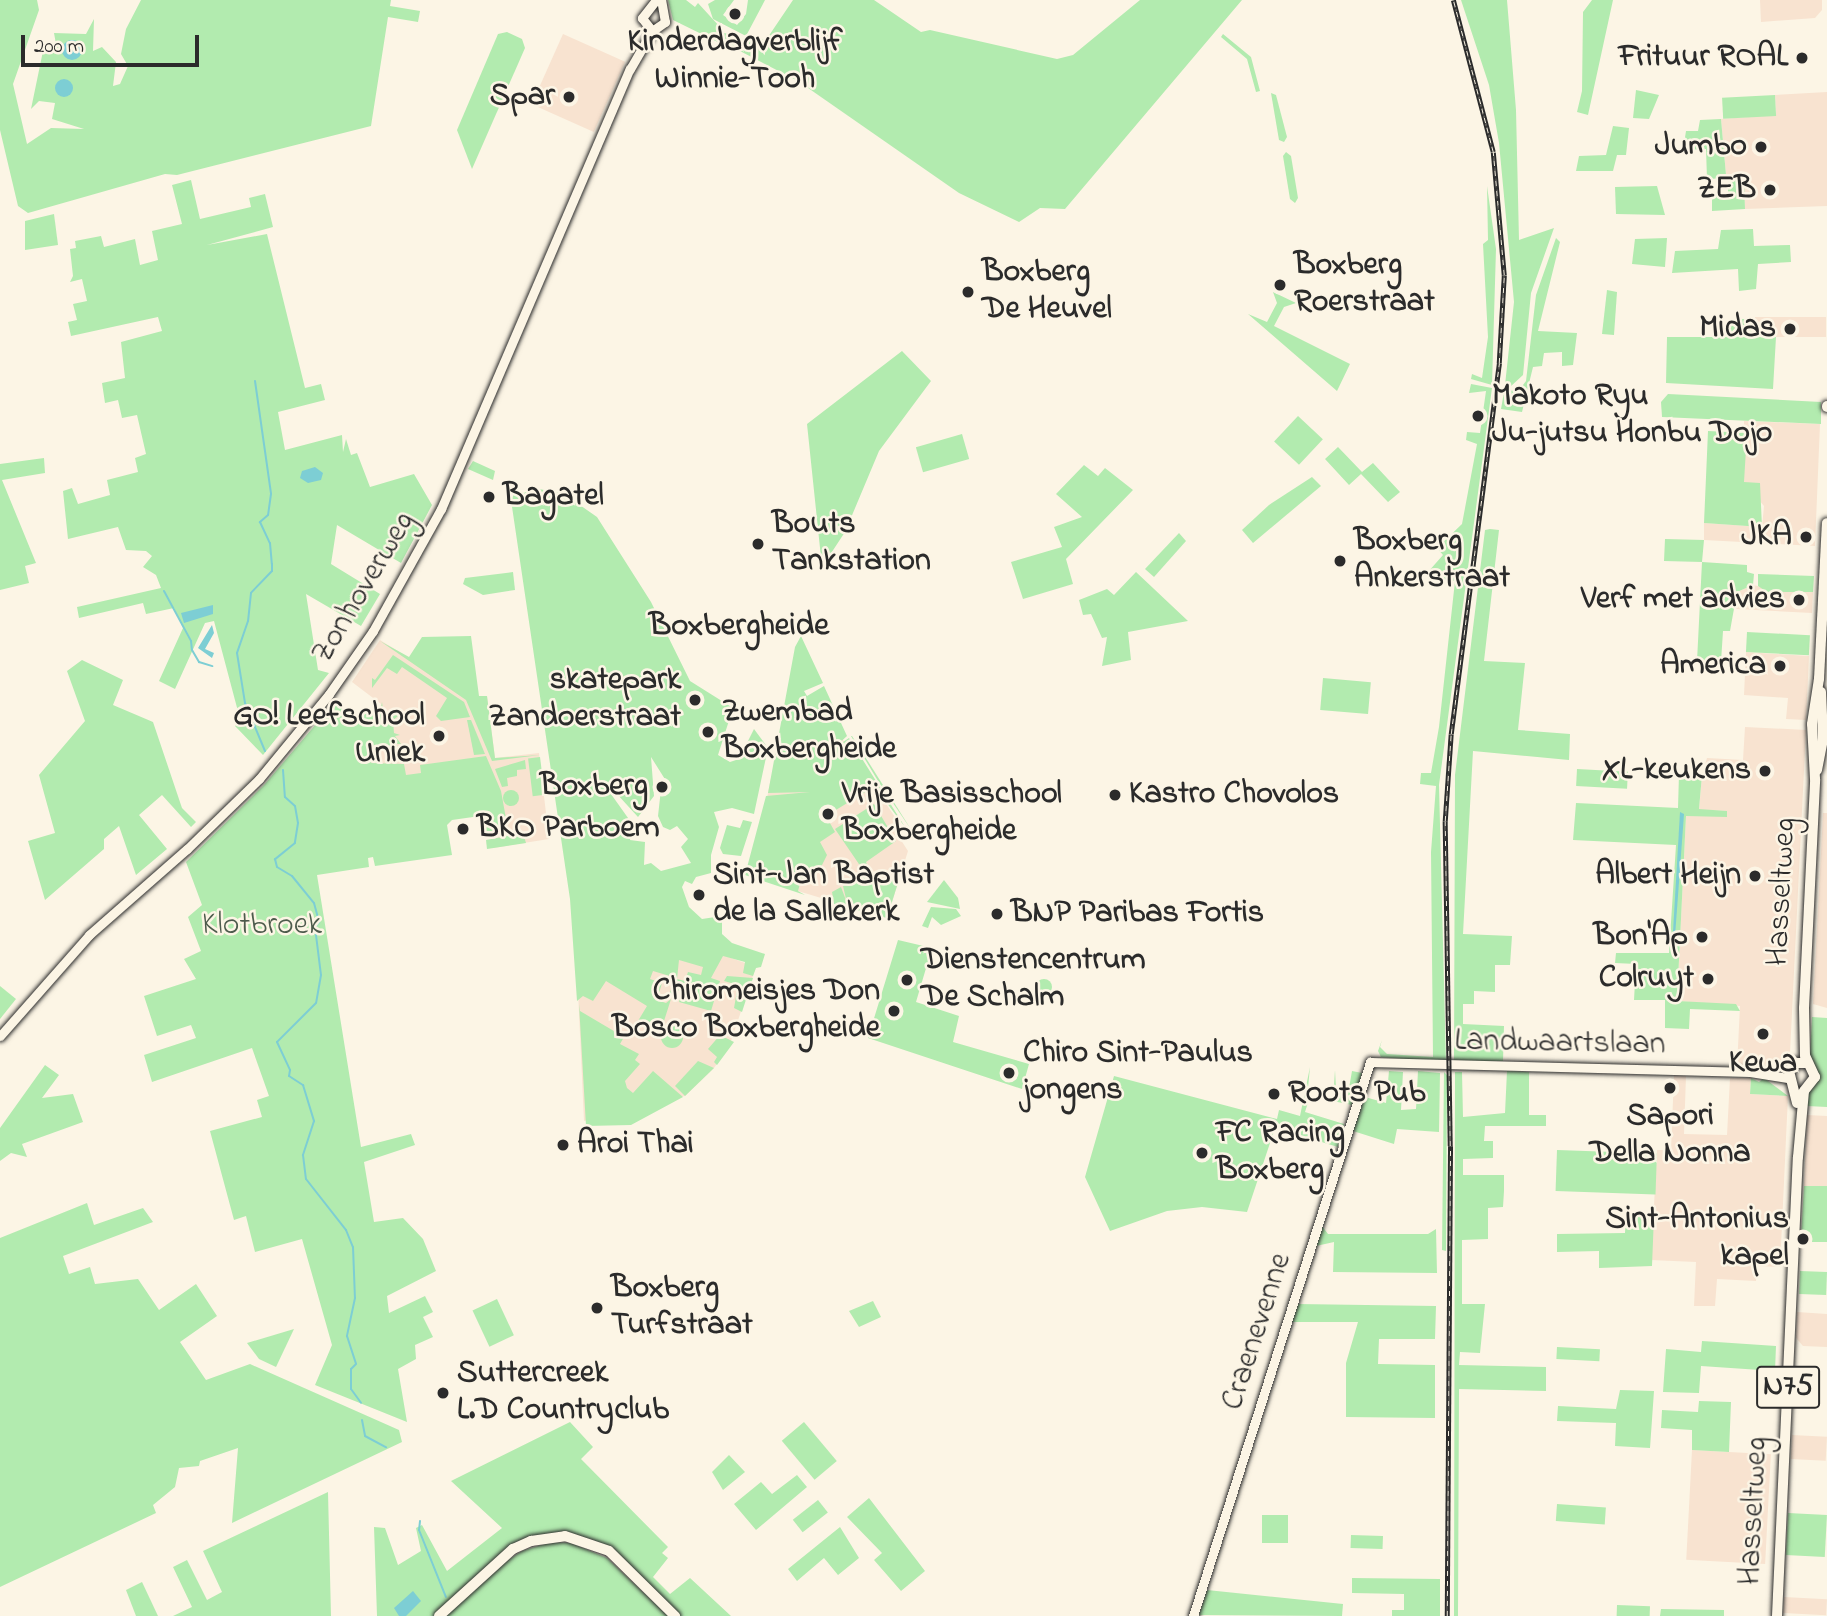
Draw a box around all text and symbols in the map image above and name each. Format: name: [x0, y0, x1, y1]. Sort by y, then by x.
marker: Kinderdagverblijf Winnie-Tooh: [727, 6, 743, 22]
scale bar: [24, 21, 203, 65]
place label: Kinderdagverblijf Winnie-Tooh: [628, 25, 842, 100]
text: 200 m: [34, 32, 84, 62]
place label: Frituur ROAL: [1618, 39, 1788, 77]
marker: Frituur ROAL: [1794, 50, 1810, 66]
place label: Spar: [490, 78, 555, 116]
marker: Spar: [561, 89, 577, 105]
place label: Jumbo: [1655, 128, 1747, 166]
marker: Jumbo: [1753, 139, 1769, 155]
place label: ZEB: [1697, 171, 1756, 209]
marker: ZEB: [1762, 182, 1778, 198]
place label: Boxberg Roerstraat: [1294, 248, 1435, 323]
place label: Boxberg De Heuvel: [982, 255, 1112, 330]
marker: Boxberg Roerstraat: [1272, 277, 1288, 293]
marker: Boxberg De Heuvel: [960, 284, 976, 300]
place label: Midas: [1699, 310, 1776, 348]
marker: Midas: [1782, 321, 1798, 337]
place label: Makoto Ryu Ju-jutsu Honbu Dojo: [1492, 379, 1772, 454]
marker: Makoto Ryu Ju-jutsu Honbu Dojo: [1470, 408, 1486, 424]
place label: Bagatel: [503, 478, 604, 516]
marker: Bagatel: [481, 489, 497, 505]
street label: Zonhoverweg: [305, 505, 425, 671]
place label: Bouts Tankstation: [772, 507, 931, 582]
place label: JKA: [1741, 518, 1792, 556]
place label: Boxberg Ankerstraat: [1354, 524, 1510, 599]
marker: JKA: [1798, 529, 1814, 545]
marker: Bouts Tankstation: [750, 536, 766, 552]
marker: Boxberg Ankerstraat: [1332, 553, 1348, 569]
place label: Verf met advies: [1581, 581, 1785, 619]
marker: Verf met advies: [1791, 592, 1807, 608]
district label: Boxbergheide: [649, 607, 829, 647]
place label: America: [1660, 647, 1766, 685]
marker: America: [1772, 658, 1788, 674]
place label: skatepark Zandoerstraat: [489, 663, 681, 738]
marker: skatepark Zandoerstraat: [687, 692, 703, 708]
place label: Zwembad Boxbergheide: [722, 695, 896, 770]
place label: GO! Leefschool Uniek: [233, 699, 425, 774]
marker: Zwembad Boxbergheide: [700, 724, 716, 740]
marker: GO! Leefschool Uniek: [431, 728, 447, 744]
place label: XL-keukens: [1602, 752, 1751, 790]
marker: XL-keukens: [1757, 763, 1773, 779]
place label: Boxberg: [540, 768, 648, 806]
place label: Kastro Chovolos: [1129, 776, 1339, 814]
place label: Vrije Basisschool Boxbergheide: [842, 777, 1062, 852]
marker: Boxberg: [654, 779, 670, 795]
marker: Kastro Chovolos: [1107, 787, 1123, 803]
marker: Vrije Basisschool Boxbergheide: [820, 806, 836, 822]
place label: BKO Parboem: [477, 810, 660, 848]
street label: Hasseltweg: [1760, 817, 1806, 967]
marker: BKO Parboem: [455, 821, 471, 837]
place label: Albert Heijn: [1595, 857, 1741, 895]
place label: Sint-Jan Baptist de la Sallekerk: [713, 858, 934, 933]
marker: Albert Heijn: [1747, 868, 1763, 884]
marker: Sint-Jan Baptist de la Sallekerk: [691, 887, 707, 903]
place label: BNP Paribas Fortis: [1011, 895, 1264, 933]
marker: BNP Paribas Fortis: [989, 906, 1005, 922]
park label: Klotbroek: [202, 907, 322, 945]
place label: Bon'Ap: [1594, 918, 1688, 956]
marker: Bon'Ap: [1694, 929, 1710, 945]
place label: Dienstencentrum De Schalm: [921, 943, 1146, 1018]
place label: Colruyt: [1599, 960, 1694, 998]
marker: Colruyt: [1700, 971, 1716, 987]
marker: Dienstencentrum De Schalm: [899, 972, 915, 988]
place label: Chiromeisjes Don Bosco Boxbergheide: [612, 974, 880, 1049]
marker: Chiromeisjes Don Bosco Boxbergheide: [886, 1003, 902, 1019]
street label: Landwaartslaan: [1454, 1023, 1666, 1065]
marker: Kewa: [1755, 1026, 1771, 1042]
place label: Chiro Sint-Paulus jongens: [1023, 1036, 1253, 1111]
place label: Kewa: [1729, 1045, 1797, 1083]
marker: Chiro Sint-Paulus jongens: [1001, 1065, 1017, 1081]
place label: Roots Pub: [1288, 1075, 1426, 1113]
marker: Sapori Della Nonna: [1662, 1080, 1678, 1096]
marker: Roots Pub: [1266, 1086, 1282, 1102]
place label: Sapori Della Nonna: [1590, 1099, 1750, 1174]
place label: FC Racing Boxberg: [1216, 1116, 1345, 1191]
place label: Aroi Thai: [577, 1126, 694, 1164]
marker: Aroi Thai: [555, 1137, 571, 1153]
marker: FC Racing Boxberg: [1194, 1145, 1210, 1161]
place label: Sint-Antonius kapel: [1605, 1202, 1789, 1277]
marker: Sint-Antonius kapel: [1795, 1231, 1811, 1247]
street label: Craenevenne: [1215, 1249, 1301, 1415]
place label: Boxberg Turfstraat: [611, 1271, 753, 1346]
marker: Boxberg Turfstraat: [589, 1300, 605, 1316]
place label: Suttercreek L.D Countryclub: [457, 1356, 669, 1431]
road number: N75: [1755, 1360, 1821, 1414]
marker: Suttercreek L.D Countryclub: [435, 1385, 451, 1401]
street label: Hasseltweg: [1732, 1436, 1778, 1586]

